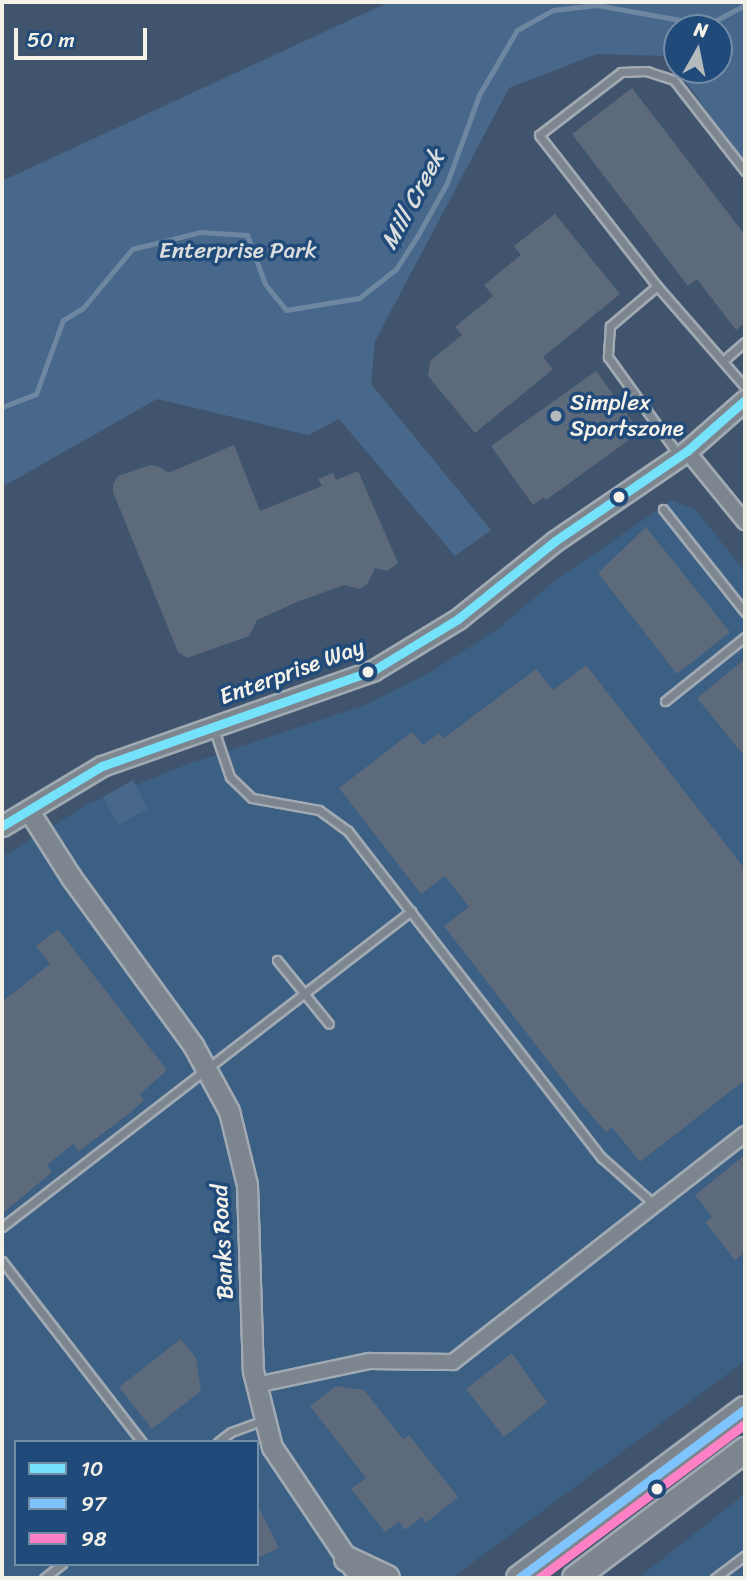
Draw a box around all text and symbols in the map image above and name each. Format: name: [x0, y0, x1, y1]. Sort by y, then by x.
text: N: [692, 12, 710, 47]
scale bar: [18, 14, 150, 58]
north arrow: [663, 14, 733, 84]
text: 50 m: [27, 21, 75, 59]
water label: Mill Creek: [375, 145, 451, 255]
park label: Enterprise Park: [159, 237, 317, 265]
place label: Simplex Sportszone: [570, 389, 684, 443]
marker: Simplex Sportszone: [548, 408, 564, 424]
unlabelled marker: [612, 490, 626, 504]
street label: Enterprise Way: [216, 633, 368, 711]
unlabelled marker: [361, 665, 375, 679]
street label: Banks Road: [206, 1184, 240, 1300]
legend: [14, 1440, 259, 1566]
text: 10: [81, 1450, 103, 1488]
unlabelled marker: [650, 1482, 664, 1496]
text: 97: [81, 1485, 106, 1523]
text: 98: [81, 1520, 107, 1558]

